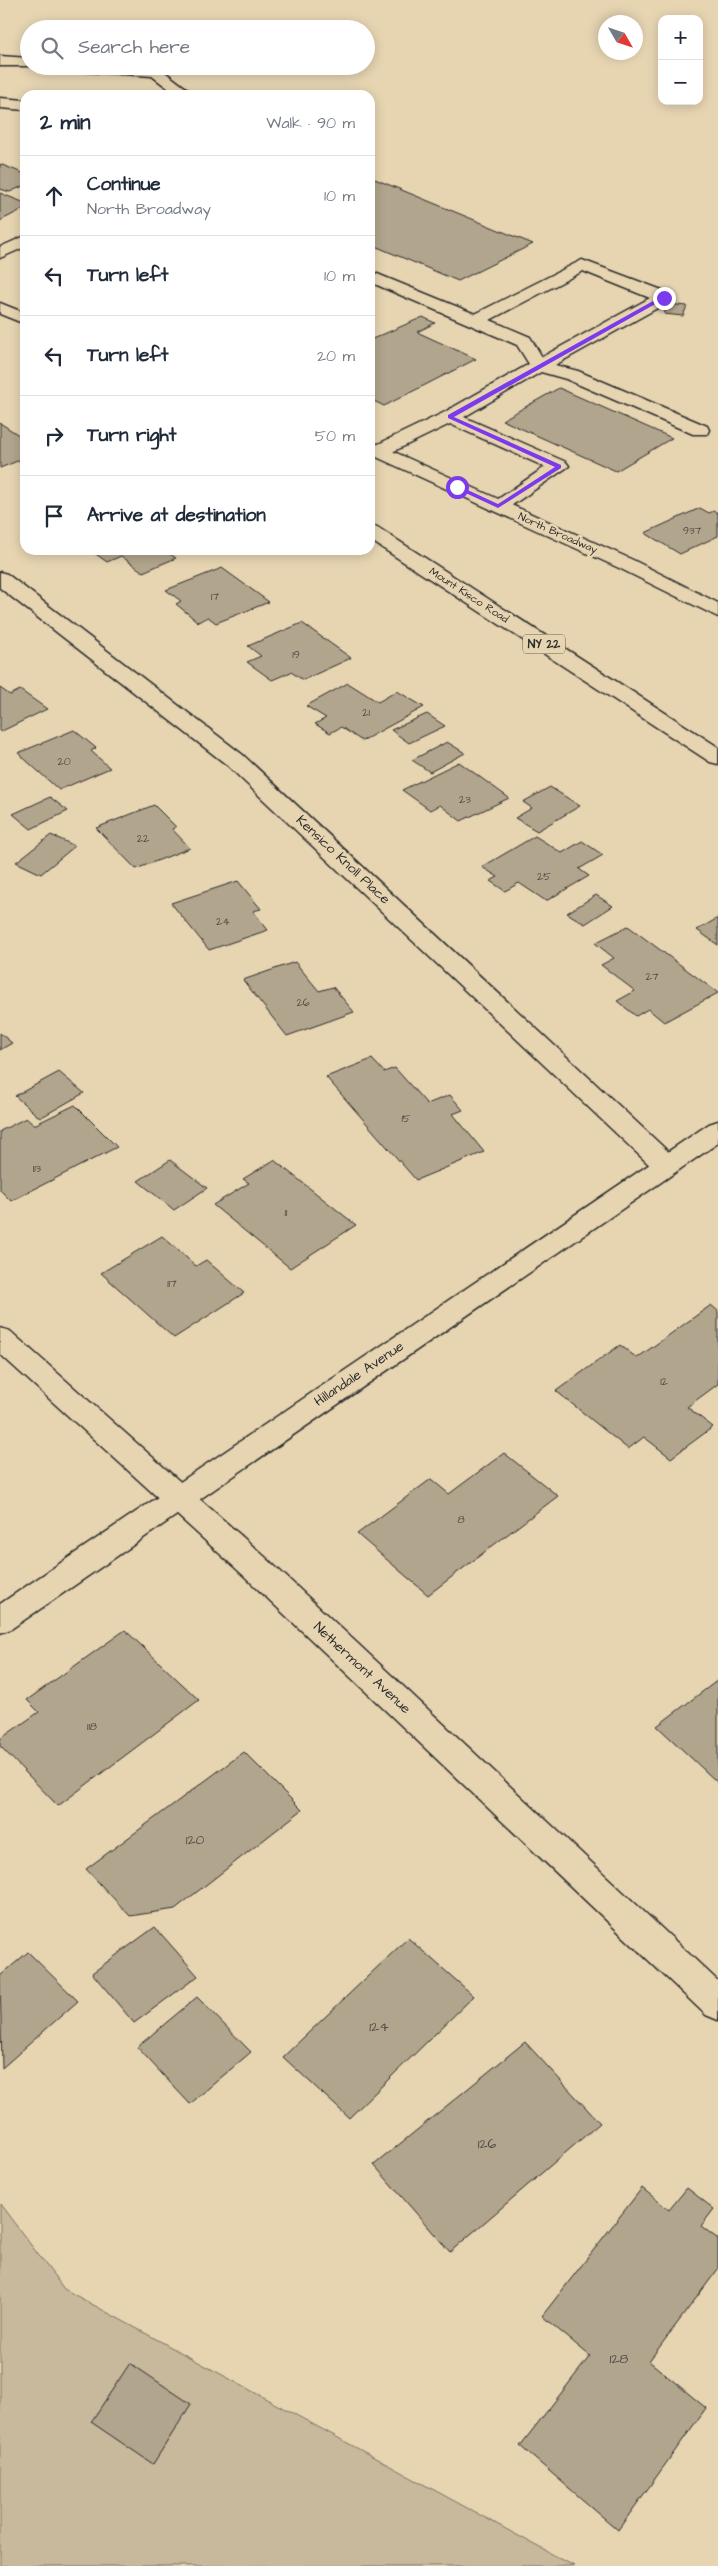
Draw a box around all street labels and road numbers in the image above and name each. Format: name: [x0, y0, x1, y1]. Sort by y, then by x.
street label: North Broadway: [516, 509, 600, 558]
street label: Mount Kisco Road: [426, 564, 512, 627]
road number: NY 22: [523, 634, 565, 654]
street label: Kensico Knoll Place: [291, 811, 395, 909]
street label: Hillandale Avenue: [310, 1336, 408, 1411]
street label: Nethermont Avenue: [309, 1617, 415, 1719]

